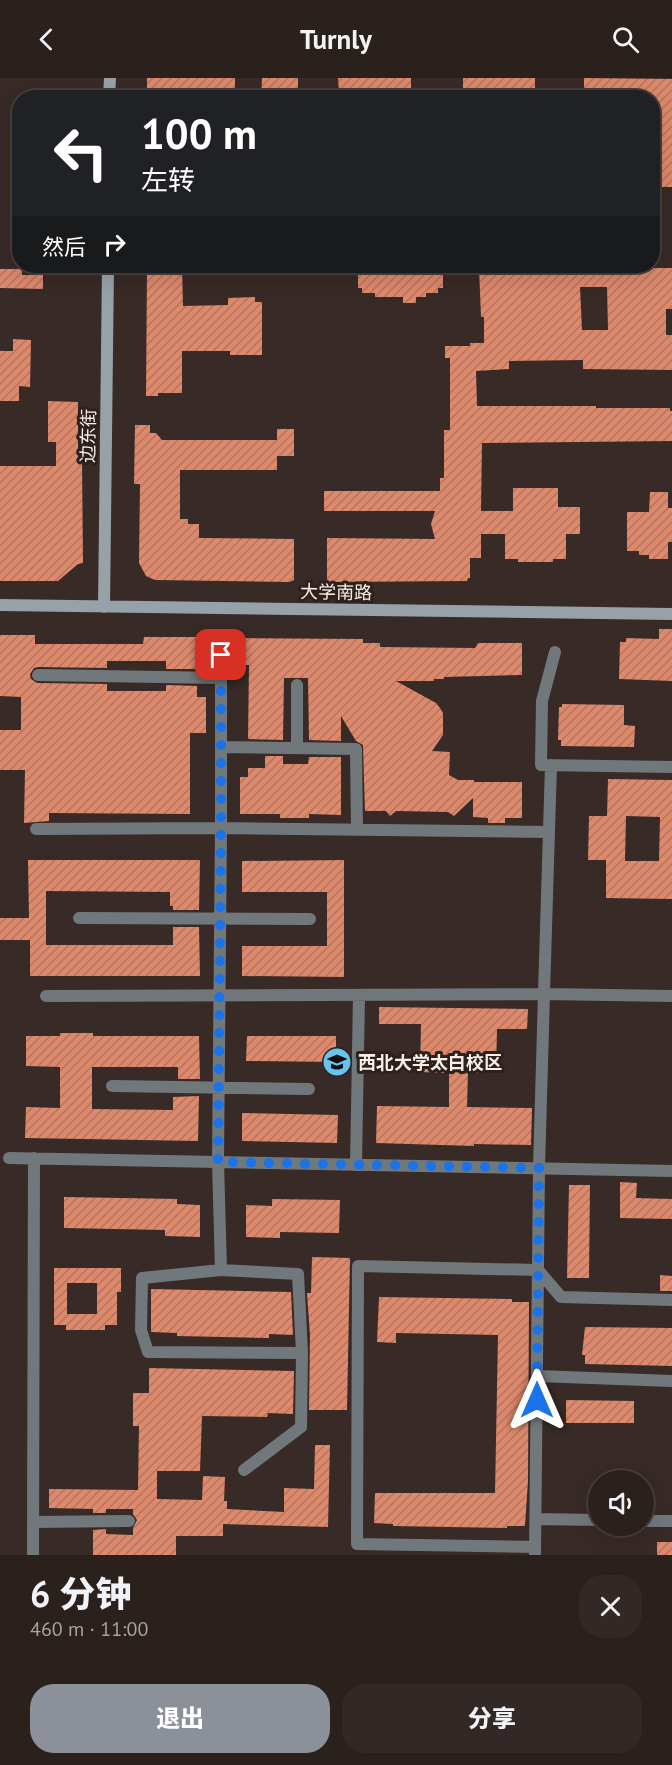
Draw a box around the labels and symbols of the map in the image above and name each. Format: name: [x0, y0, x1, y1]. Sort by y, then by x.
street label: 边东街: [76, 409, 100, 463]
street label: 大学南路: [300, 580, 372, 604]
pin: [195, 629, 246, 680]
school or university icon: 西北大学太白校区: [321, 1046, 353, 1078]
place label: 西北大学太白校区: [358, 1051, 502, 1074]
position arrow: [505, 1368, 569, 1432]

